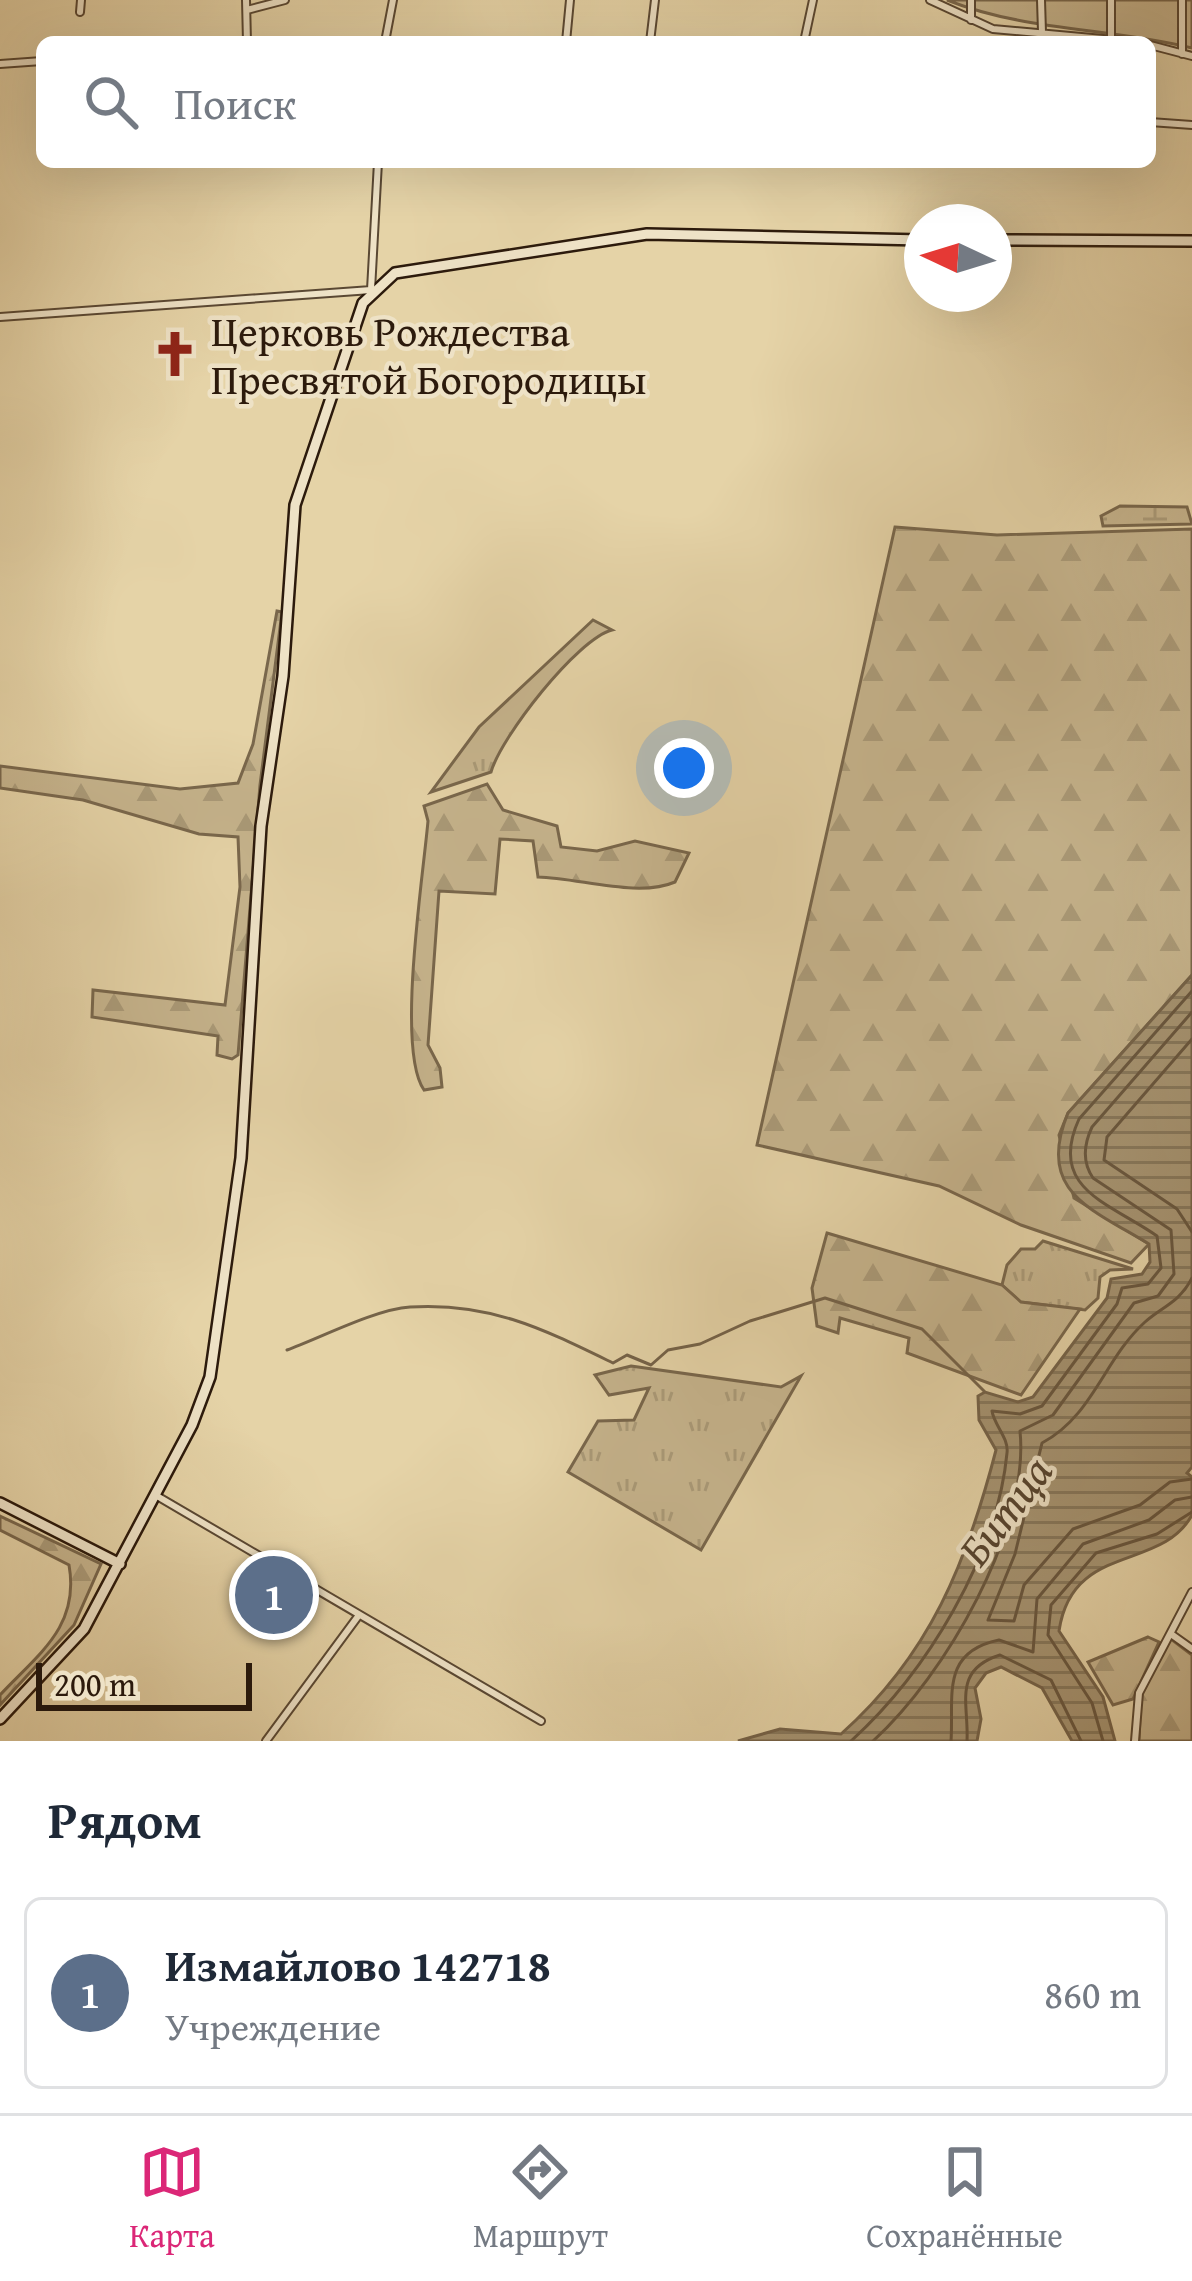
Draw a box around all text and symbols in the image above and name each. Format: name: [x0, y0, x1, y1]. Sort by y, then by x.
search box: [36, 36, 1156, 168]
icon: search: [78, 69, 144, 135]
text: Поиск: [174, 70, 296, 135]
north arrow: [904, 204, 1012, 312]
place label: Церковь Рождества Пресвятой Богородицы: [211, 300, 646, 409]
church icon: Церковь Рождества Пресвятой Богородицы: [150, 329, 200, 379]
your location: [654, 738, 714, 798]
water label: Битца: [941, 1441, 1067, 1578]
pin: 1: [235, 1550, 313, 1640]
scale bar: [36, 1657, 252, 1710]
text: 200 m: [54, 1660, 136, 1708]
text: Рядом: [48, 1782, 202, 1857]
text: Измайлово 142718: [165, 1932, 551, 1997]
text: 1: [80, 1965, 100, 2022]
text: 860 m: [1044, 1965, 1141, 2022]
text: Учреждение: [165, 1997, 381, 2054]
tab: Карта: [129, 2139, 215, 2259]
tab: Маршрут: [473, 2139, 608, 2259]
tab: Сохранённые: [866, 2139, 1063, 2259]

